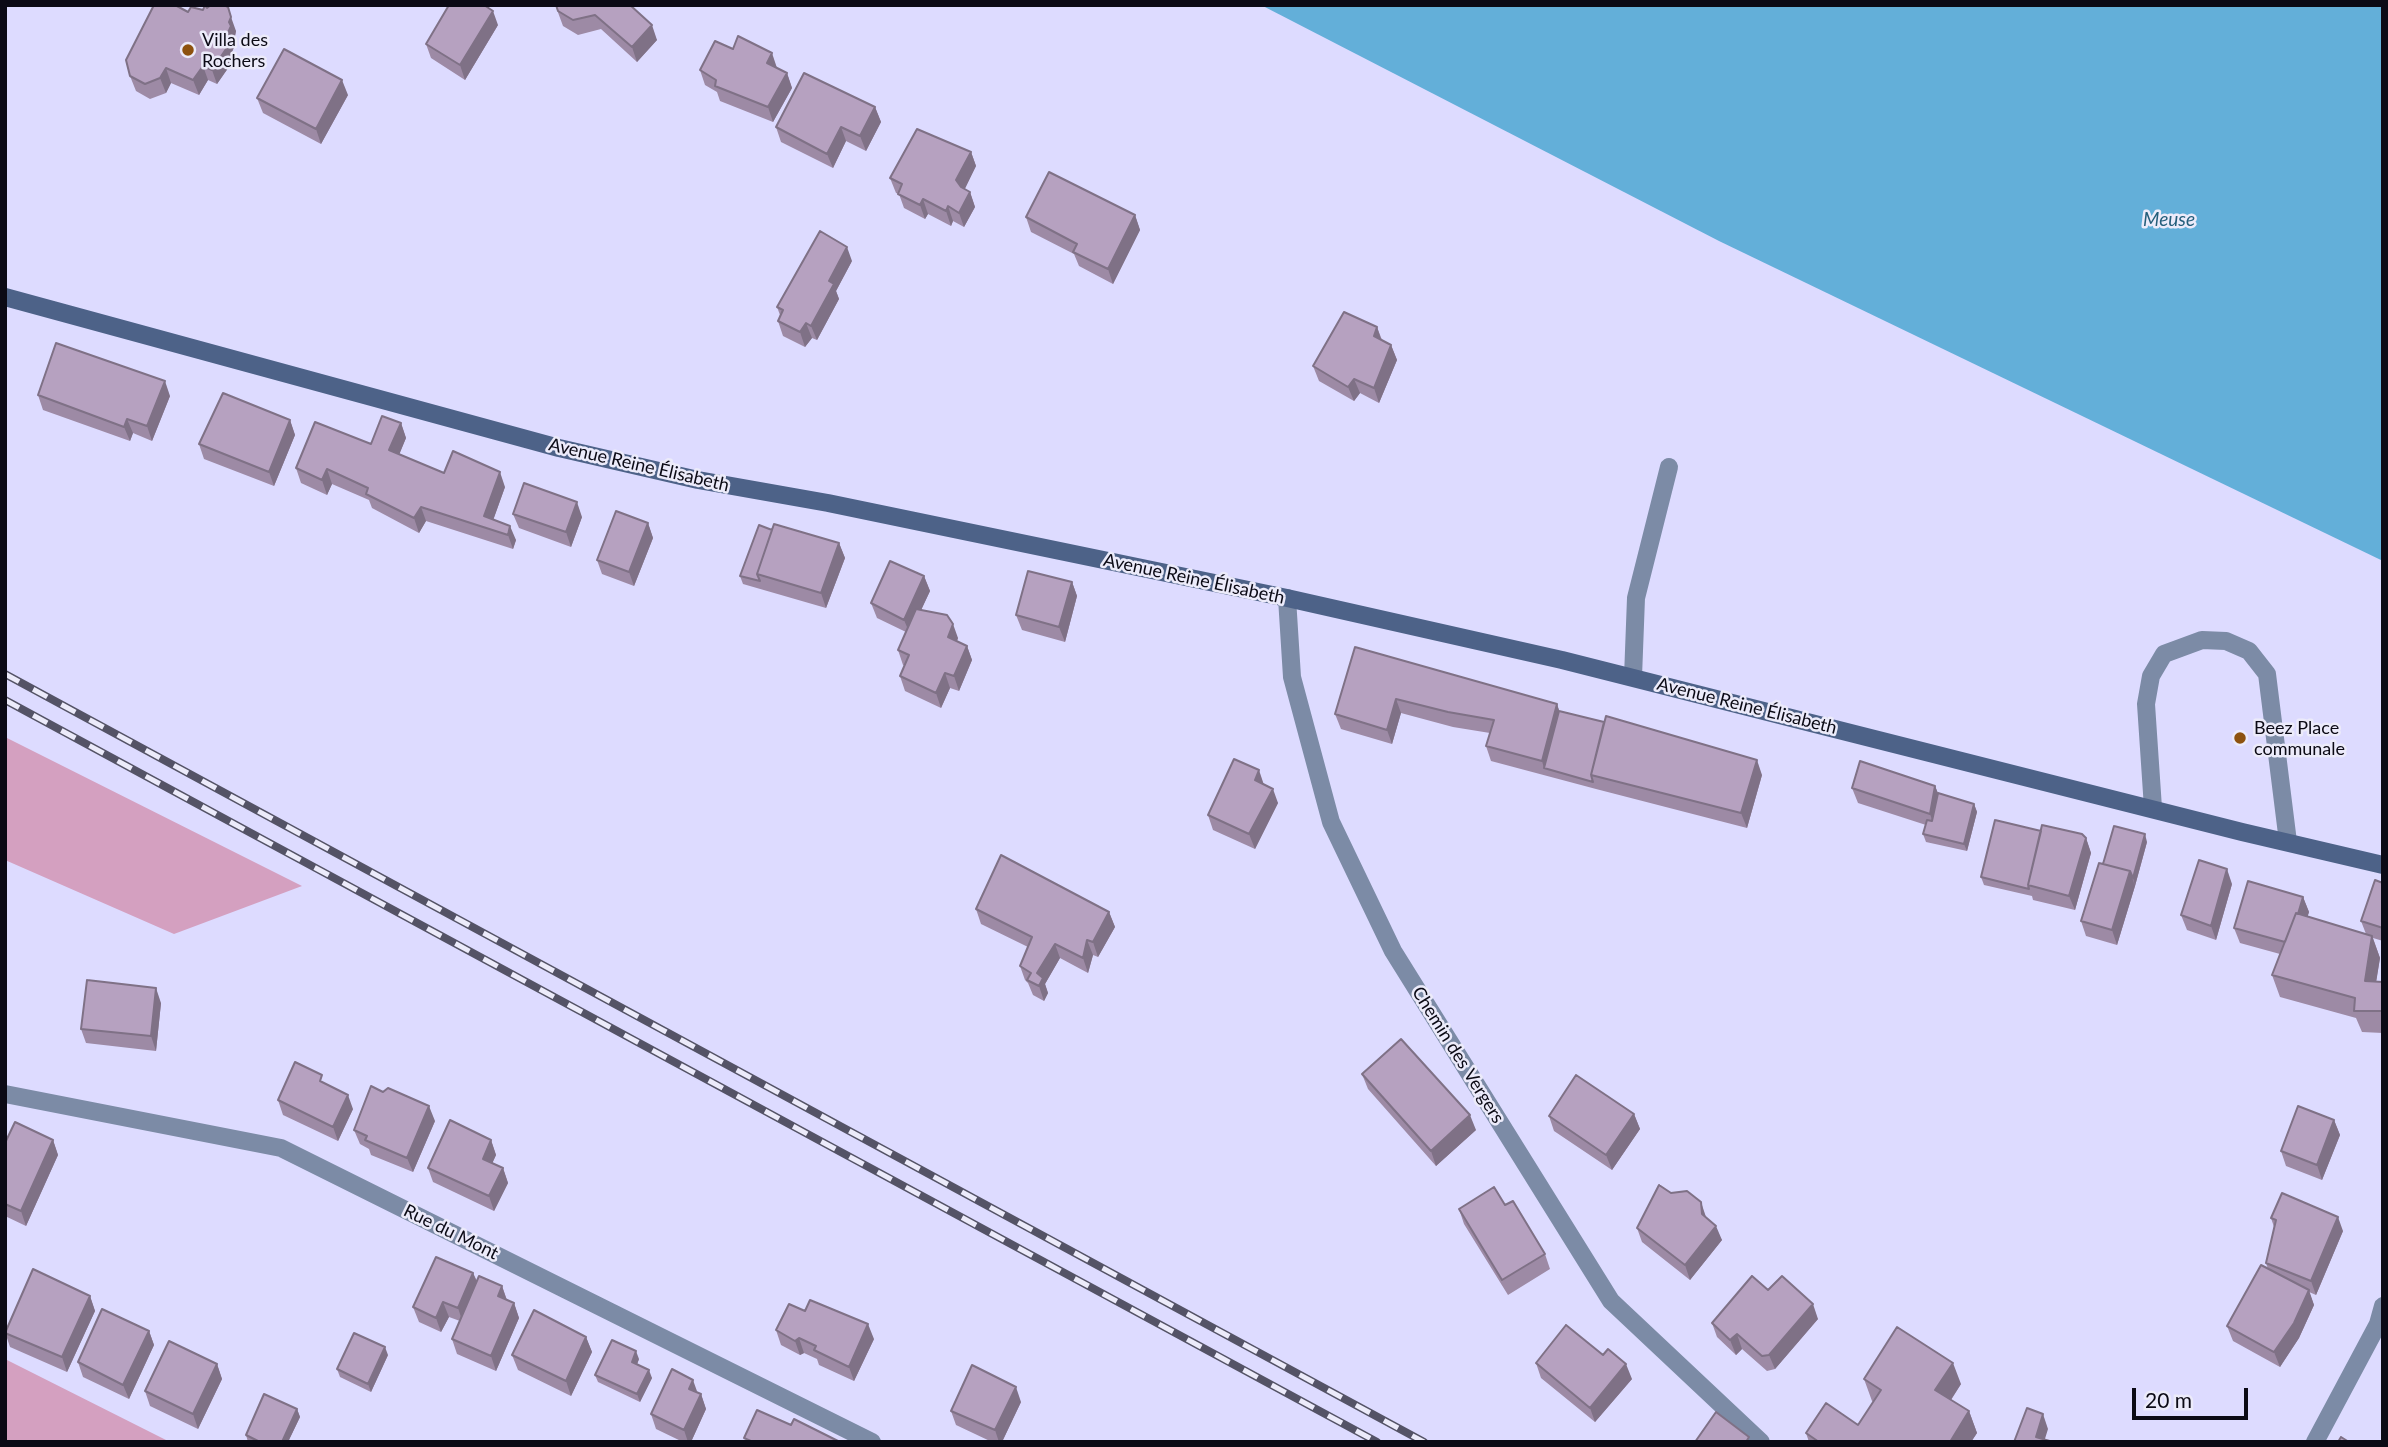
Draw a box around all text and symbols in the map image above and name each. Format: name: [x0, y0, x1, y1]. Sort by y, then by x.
place label: Villa des Rochers: [202, 29, 268, 72]
marker: Villa des Rochers: [180, 42, 196, 58]
water label: Meuse: [2143, 209, 2195, 231]
street label: Avenue Reine Élisabeth: [547, 434, 731, 496]
street label: Avenue Reine Élisabeth: [1102, 549, 1286, 609]
street label: Avenue Reine Élisabeth: [1655, 673, 1839, 739]
place label: Beez Place communale: [2254, 717, 2345, 760]
marker: Beez Place communale: [2232, 730, 2248, 746]
street label: Chemin des Vergers: [1407, 983, 1509, 1127]
street label: Rue du Mont: [400, 1200, 502, 1264]
scale bar: [2136, 1374, 2252, 1418]
text: 20 m: [2145, 1387, 2192, 1412]

